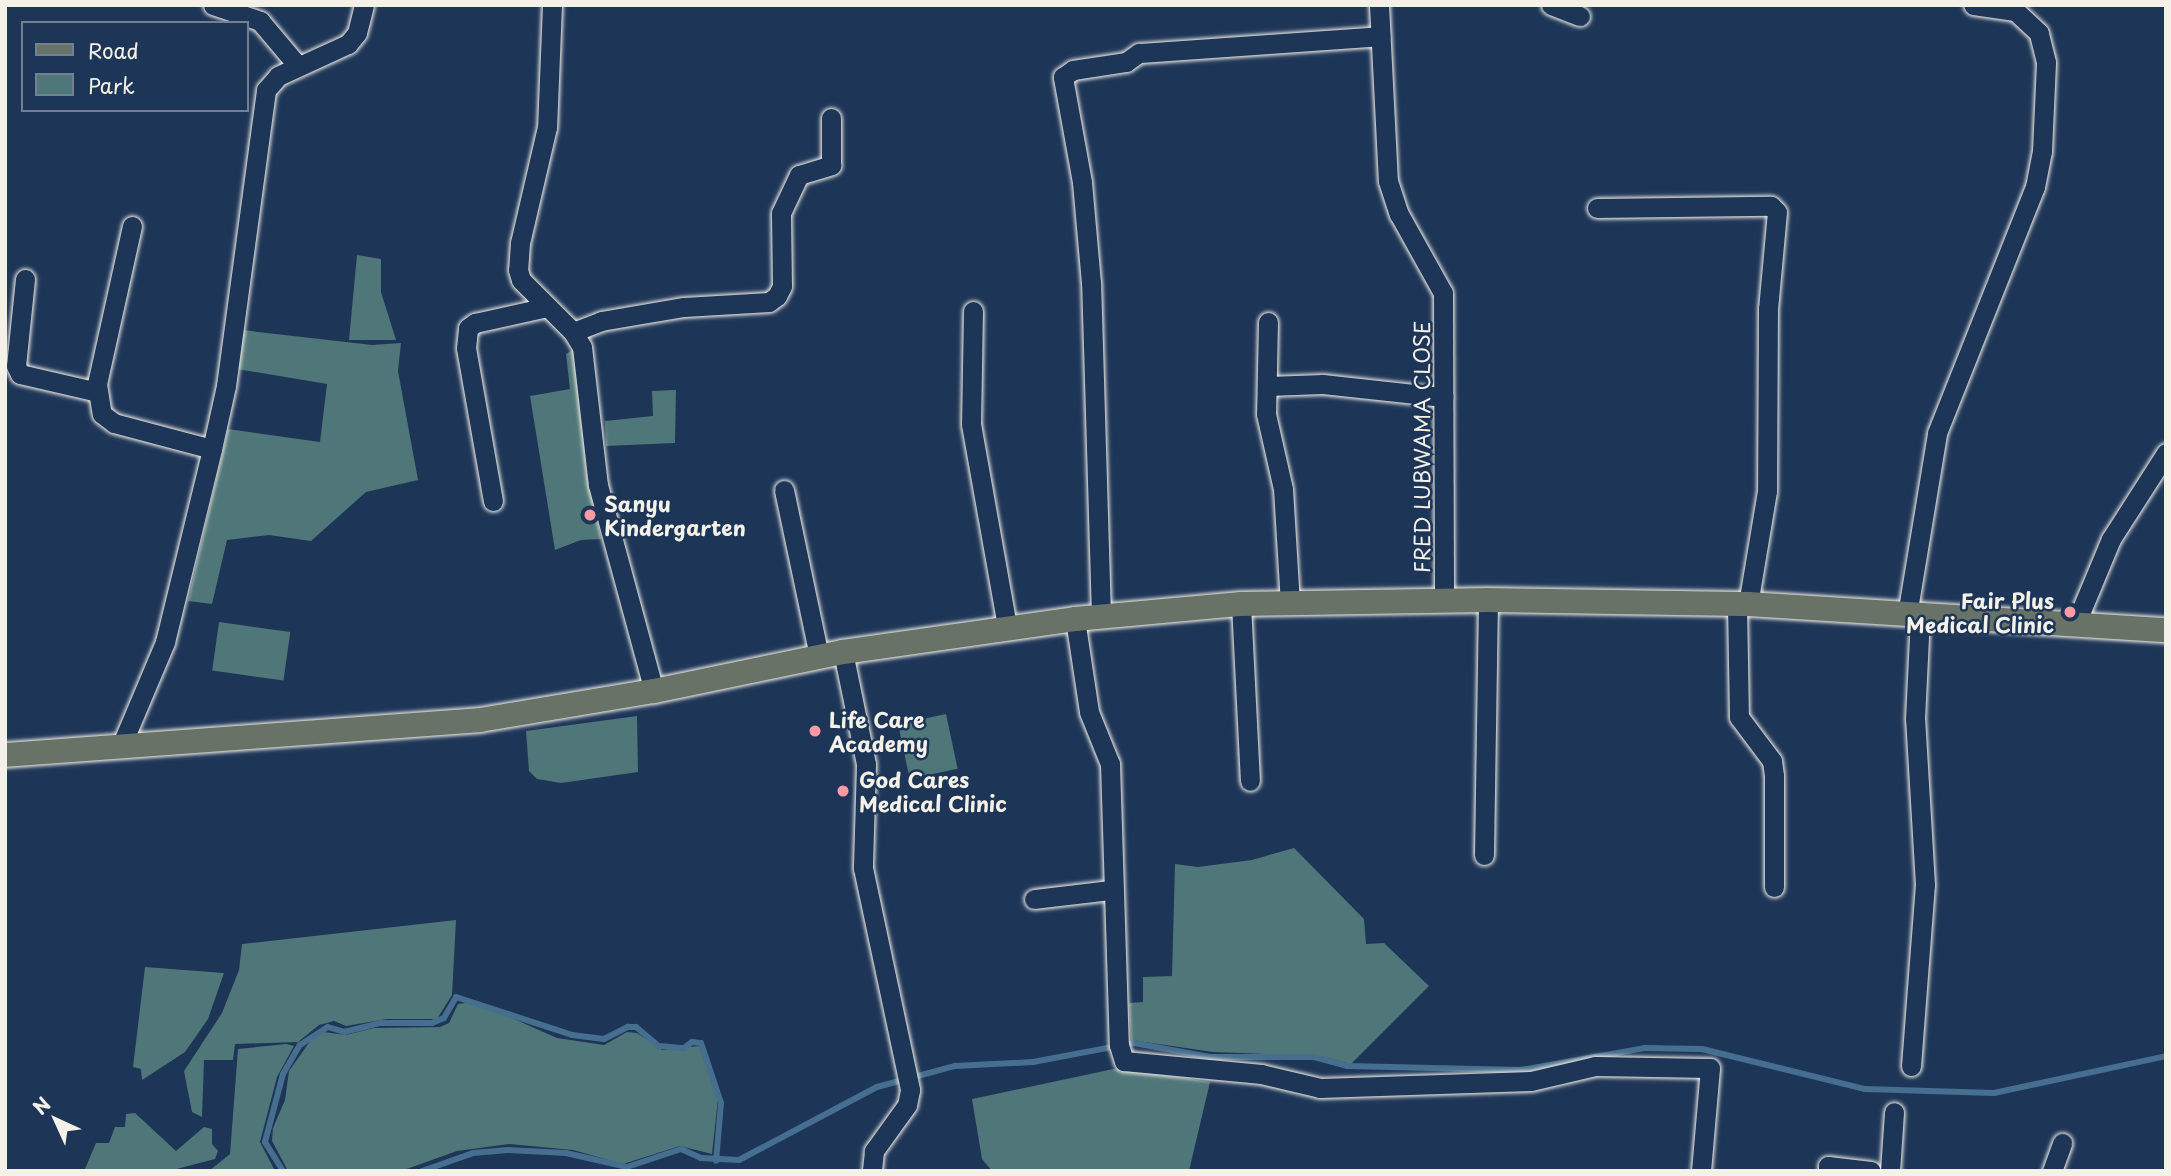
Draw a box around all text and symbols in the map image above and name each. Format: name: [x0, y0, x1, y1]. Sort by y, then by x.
legend: [21, 21, 248, 112]
text: Road: [88, 34, 139, 66]
text: Park: [88, 69, 135, 101]
street label: FRED LUBWAMA CLOSE: [1408, 320, 1434, 574]
place label: Sanyu Kindergarten: [604, 490, 746, 540]
marker: Sanyu Kindergarten: [582, 507, 598, 523]
place label: Fair Plus Medical Clinic: [1907, 587, 2054, 637]
marker: Fair Plus Medical Clinic: [2060, 602, 2080, 622]
place label: Life Care Academy: [829, 706, 928, 756]
marker: Life Care Academy: [807, 723, 823, 739]
place label: God Cares Medical Clinic: [859, 766, 1006, 816]
marker: God Cares Medical Clinic: [833, 781, 853, 801]
north arrow: [21, 1085, 91, 1155]
text: N: [26, 1090, 56, 1120]

